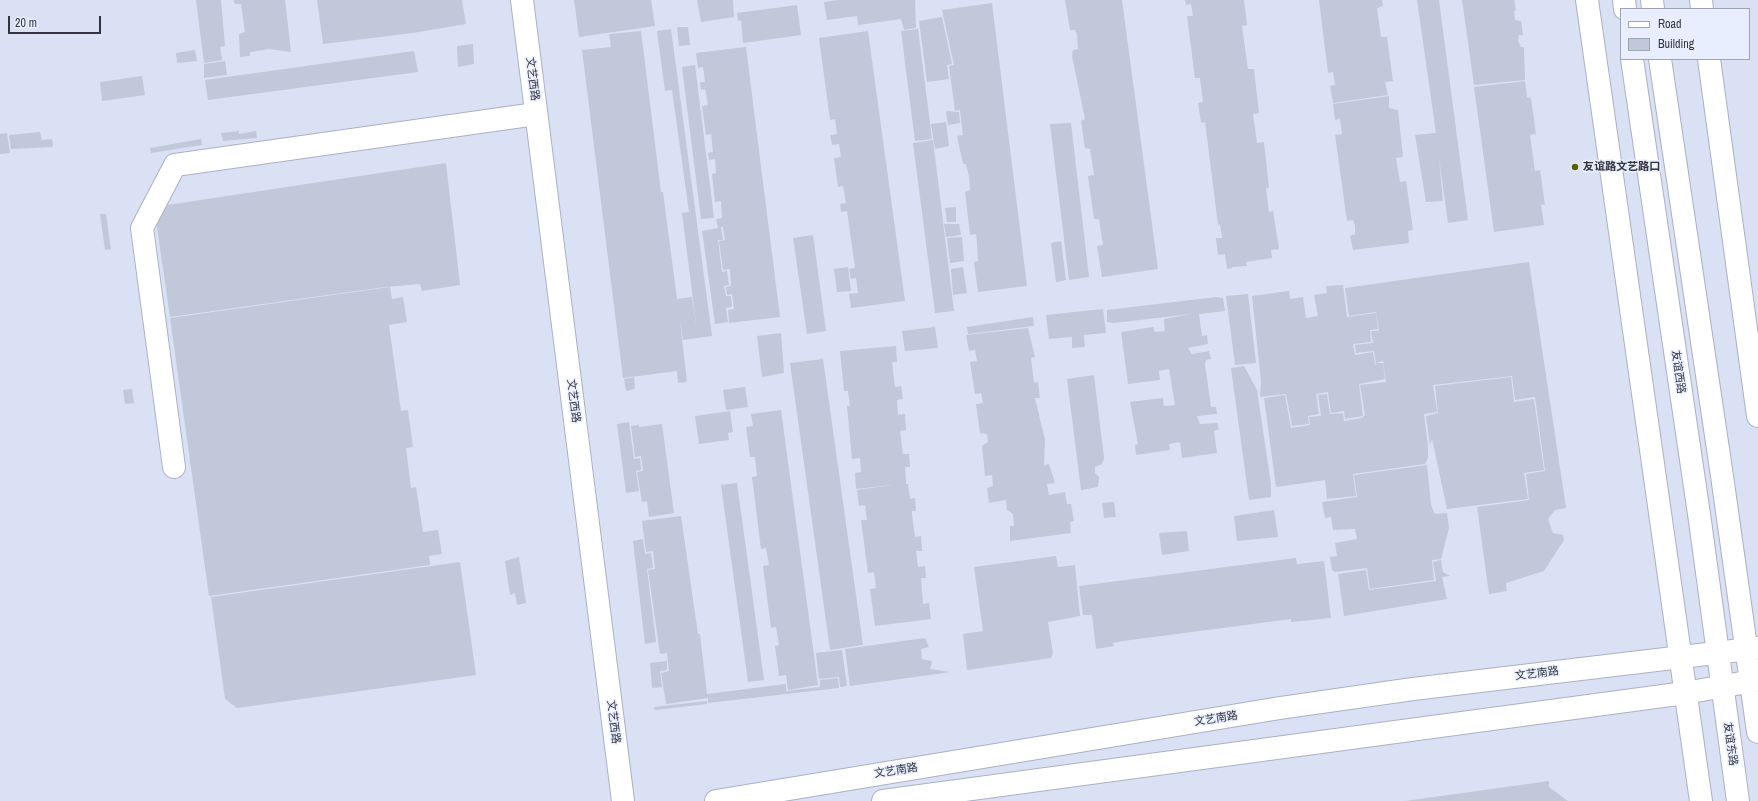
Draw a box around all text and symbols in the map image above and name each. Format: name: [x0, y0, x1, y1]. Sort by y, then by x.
scale bar: [10, 8, 103, 34]
legend: [1620, 8, 1750, 60]
text: 20 m: [15, 15, 37, 31]
text: Road: [1658, 16, 1682, 32]
text: Building: [1658, 36, 1694, 52]
street label: 文艺西路: [523, 56, 541, 102]
place label: 友谊路文艺路口: [1583, 160, 1660, 174]
marker: 友谊路文艺路口: [1570, 162, 1580, 172]
street label: 友谊西路: [1668, 349, 1688, 395]
street label: 文艺西路: [564, 378, 582, 424]
street label: 文艺南路: [1514, 665, 1560, 683]
street label: 文艺西路: [604, 699, 622, 745]
street label: 文艺南路: [1193, 709, 1239, 729]
street label: 友谊东路: [1720, 721, 1740, 767]
street label: 文艺南路: [873, 761, 919, 781]

